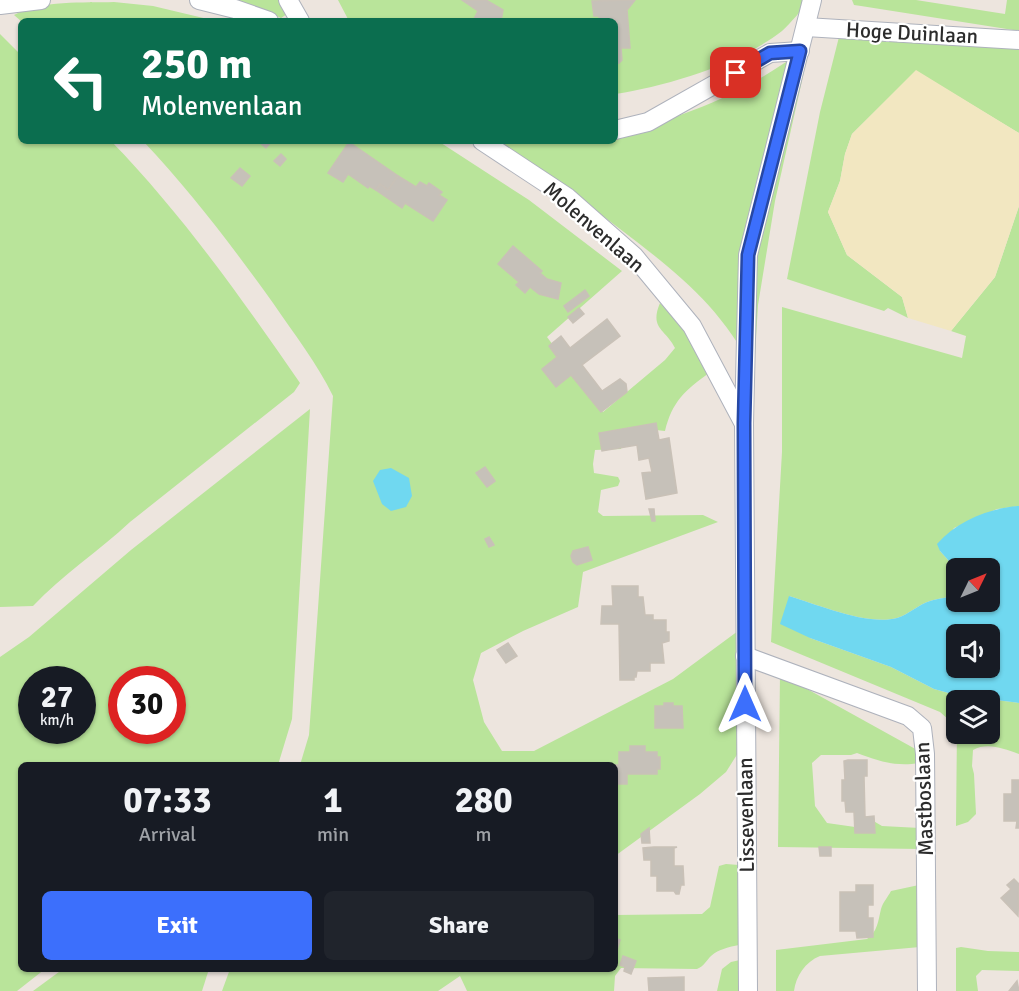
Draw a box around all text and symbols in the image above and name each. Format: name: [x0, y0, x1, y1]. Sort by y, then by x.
street label: Hoge Duinlaan: [845, 17, 979, 49]
text: 250 m: [141, 39, 252, 90]
icon: left: [42, 42, 120, 120]
pin: [710, 47, 761, 98]
icon: arrive: [719, 56, 752, 89]
text: Molenvenlaan: [141, 90, 303, 123]
street label: Molenvenlaan: [538, 176, 650, 278]
north arrow: [946, 558, 1000, 612]
map controls: [946, 558, 1000, 744]
button: sound: [946, 624, 1000, 678]
speed limit sign: 30: [108, 666, 186, 744]
position arrow: [713, 672, 777, 736]
text: 27: [41, 679, 73, 716]
button: layers: [946, 690, 1000, 744]
text: km/h: [40, 711, 74, 729]
street label: Mastboslaan: [909, 741, 939, 857]
street label: Lissevenlaan: [732, 757, 760, 873]
text: 07:33: [123, 778, 212, 823]
text: 1: [323, 778, 343, 823]
text: 280: [454, 778, 513, 823]
text: Arrival: [139, 822, 196, 847]
text: min: [317, 822, 349, 847]
text: m: [476, 822, 492, 847]
button: Exit: [42, 891, 312, 960]
button: Share: [324, 891, 594, 960]

